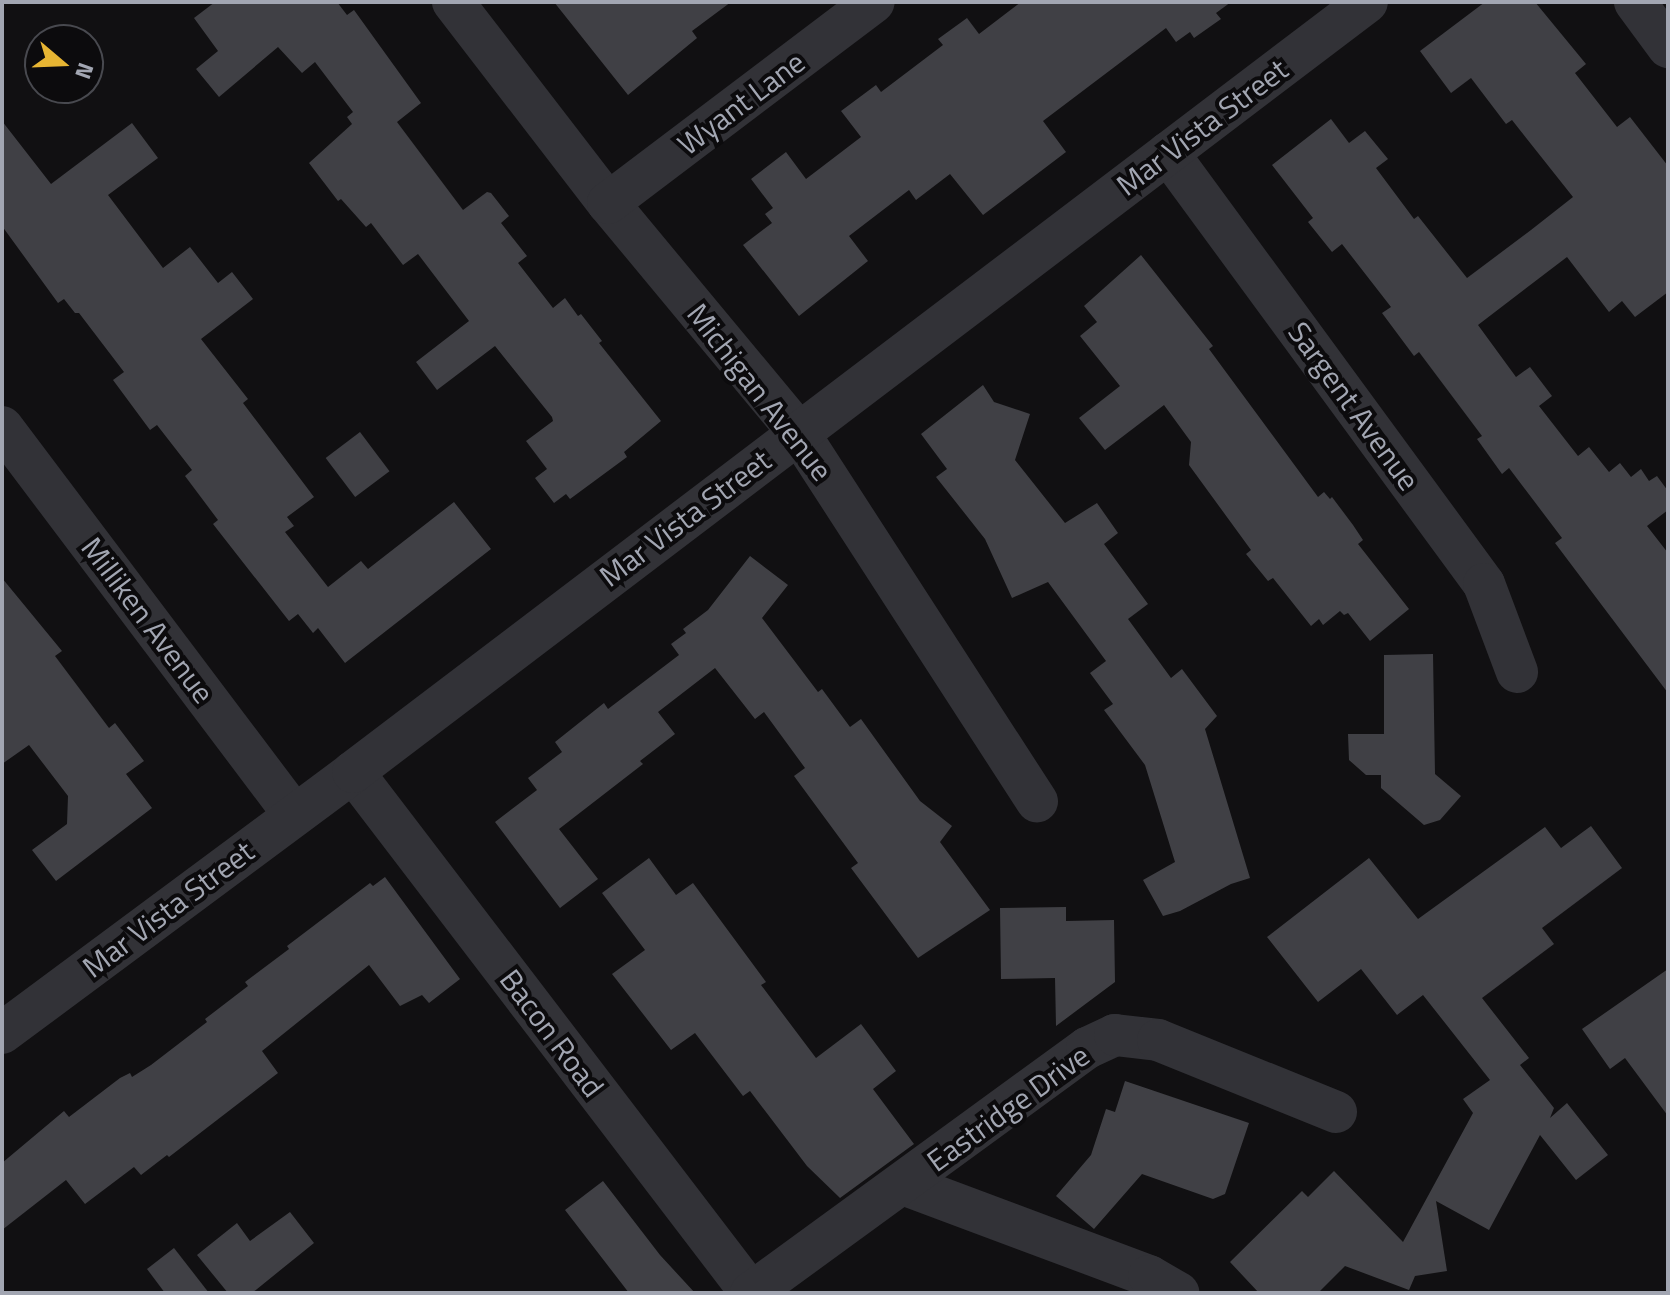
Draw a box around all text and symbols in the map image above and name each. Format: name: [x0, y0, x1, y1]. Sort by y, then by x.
north arrow: [24, 24, 104, 104]
street label: Wyant Lane: [670, 44, 812, 162]
street label: Mar Vista Street: [1109, 51, 1295, 203]
text: N: [66, 58, 103, 84]
street label: Michigan Avenue: [680, 296, 840, 488]
street label: Sargent Avenue: [1281, 315, 1427, 497]
street label: Mar Vista Street: [592, 442, 778, 594]
street label: Milliken Avenue: [74, 530, 222, 710]
street label: Mar Vista Street: [75, 833, 261, 985]
street label: Bacon Road: [493, 962, 611, 1104]
street label: Eastridge Drive: [920, 1037, 1096, 1179]

